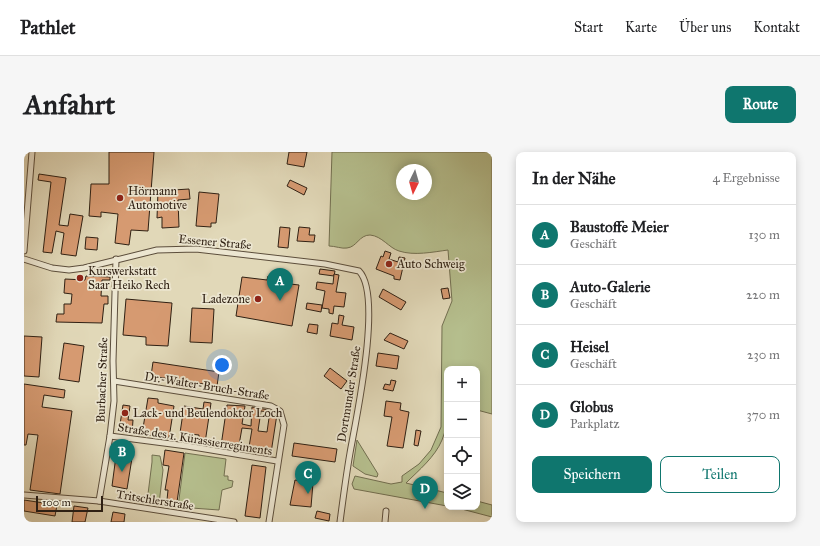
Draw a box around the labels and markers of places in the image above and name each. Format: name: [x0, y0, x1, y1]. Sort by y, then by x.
place label: Hörmann Automotive: [127, 184, 187, 212]
marker: Hörmann Automotive: [115, 193, 125, 203]
place label: Auto Schweig: [396, 257, 465, 272]
marker: Auto Schweig: [384, 259, 394, 269]
place label: Kurswerkstatt Saar Heiko Rech: [88, 264, 170, 292]
pin: A: [267, 268, 293, 301]
marker: Kurswerkstatt Saar Heiko Rech: [75, 273, 85, 283]
place label: Ladezone: [202, 292, 250, 306]
marker: Ladezone: [253, 294, 263, 304]
place label: Lack- und Beulendoktor Loch: [133, 406, 283, 420]
marker: Lack- und Beulendoktor Loch: [120, 408, 130, 418]
pin: B: [109, 439, 135, 472]
pin: C: [295, 461, 321, 494]
pin: D: [412, 476, 438, 509]

